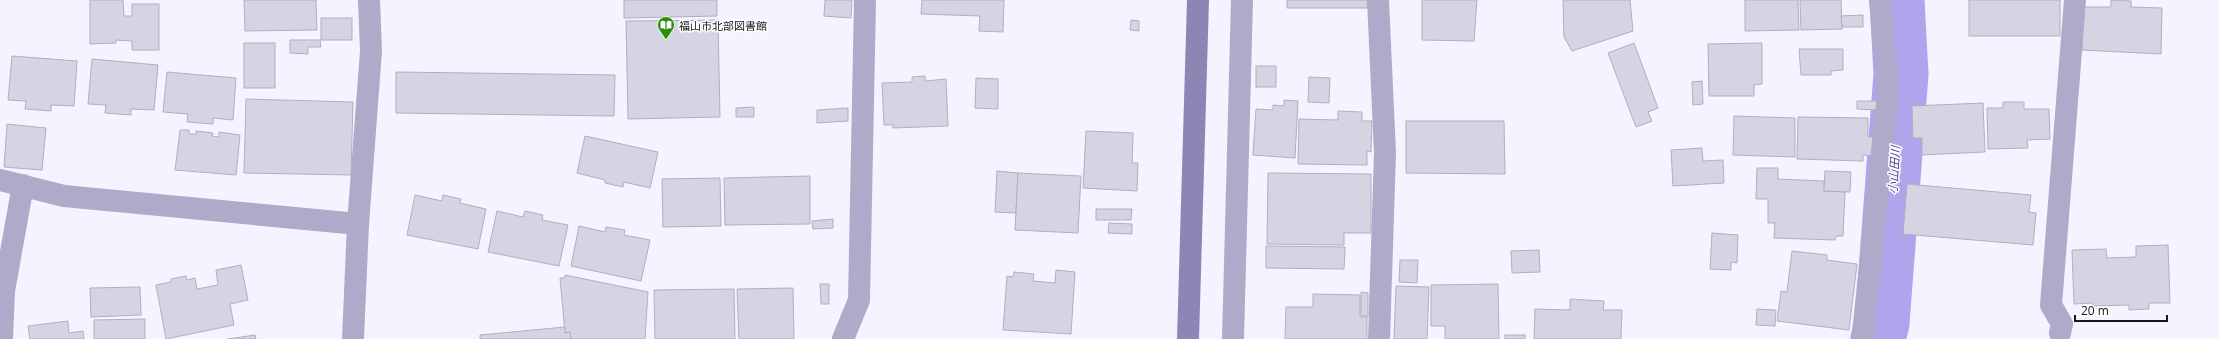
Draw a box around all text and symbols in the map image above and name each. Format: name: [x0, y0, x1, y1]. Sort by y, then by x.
library icon: 福山市北部図書館: [656, 15, 676, 40]
place label: 福山市北部図書館: [679, 18, 767, 33]
water label: 小山田川: [1884, 143, 1904, 195]
scale bar: [2075, 297, 2167, 323]
text: 20 m: [2081, 302, 2109, 319]

